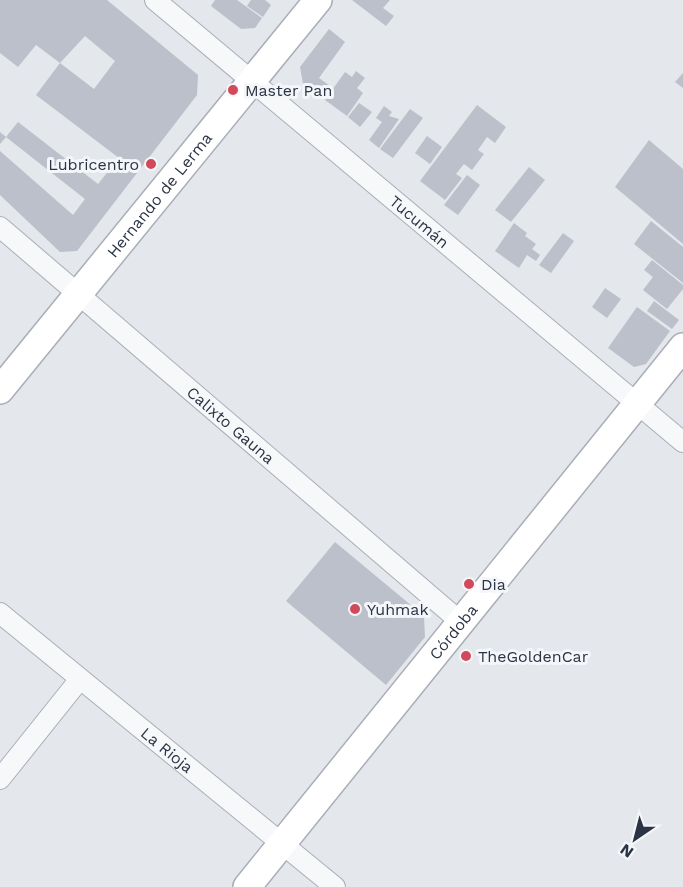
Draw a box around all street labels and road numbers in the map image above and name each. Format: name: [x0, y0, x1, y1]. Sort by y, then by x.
street label: Hernando de Lerma: [103, 128, 216, 261]
street label: Tucumán: [386, 191, 453, 252]
street label: Calixto Gauna: [183, 382, 278, 468]
street label: Córdoba: [425, 600, 481, 663]
street label: La Rioja: [137, 723, 197, 777]

